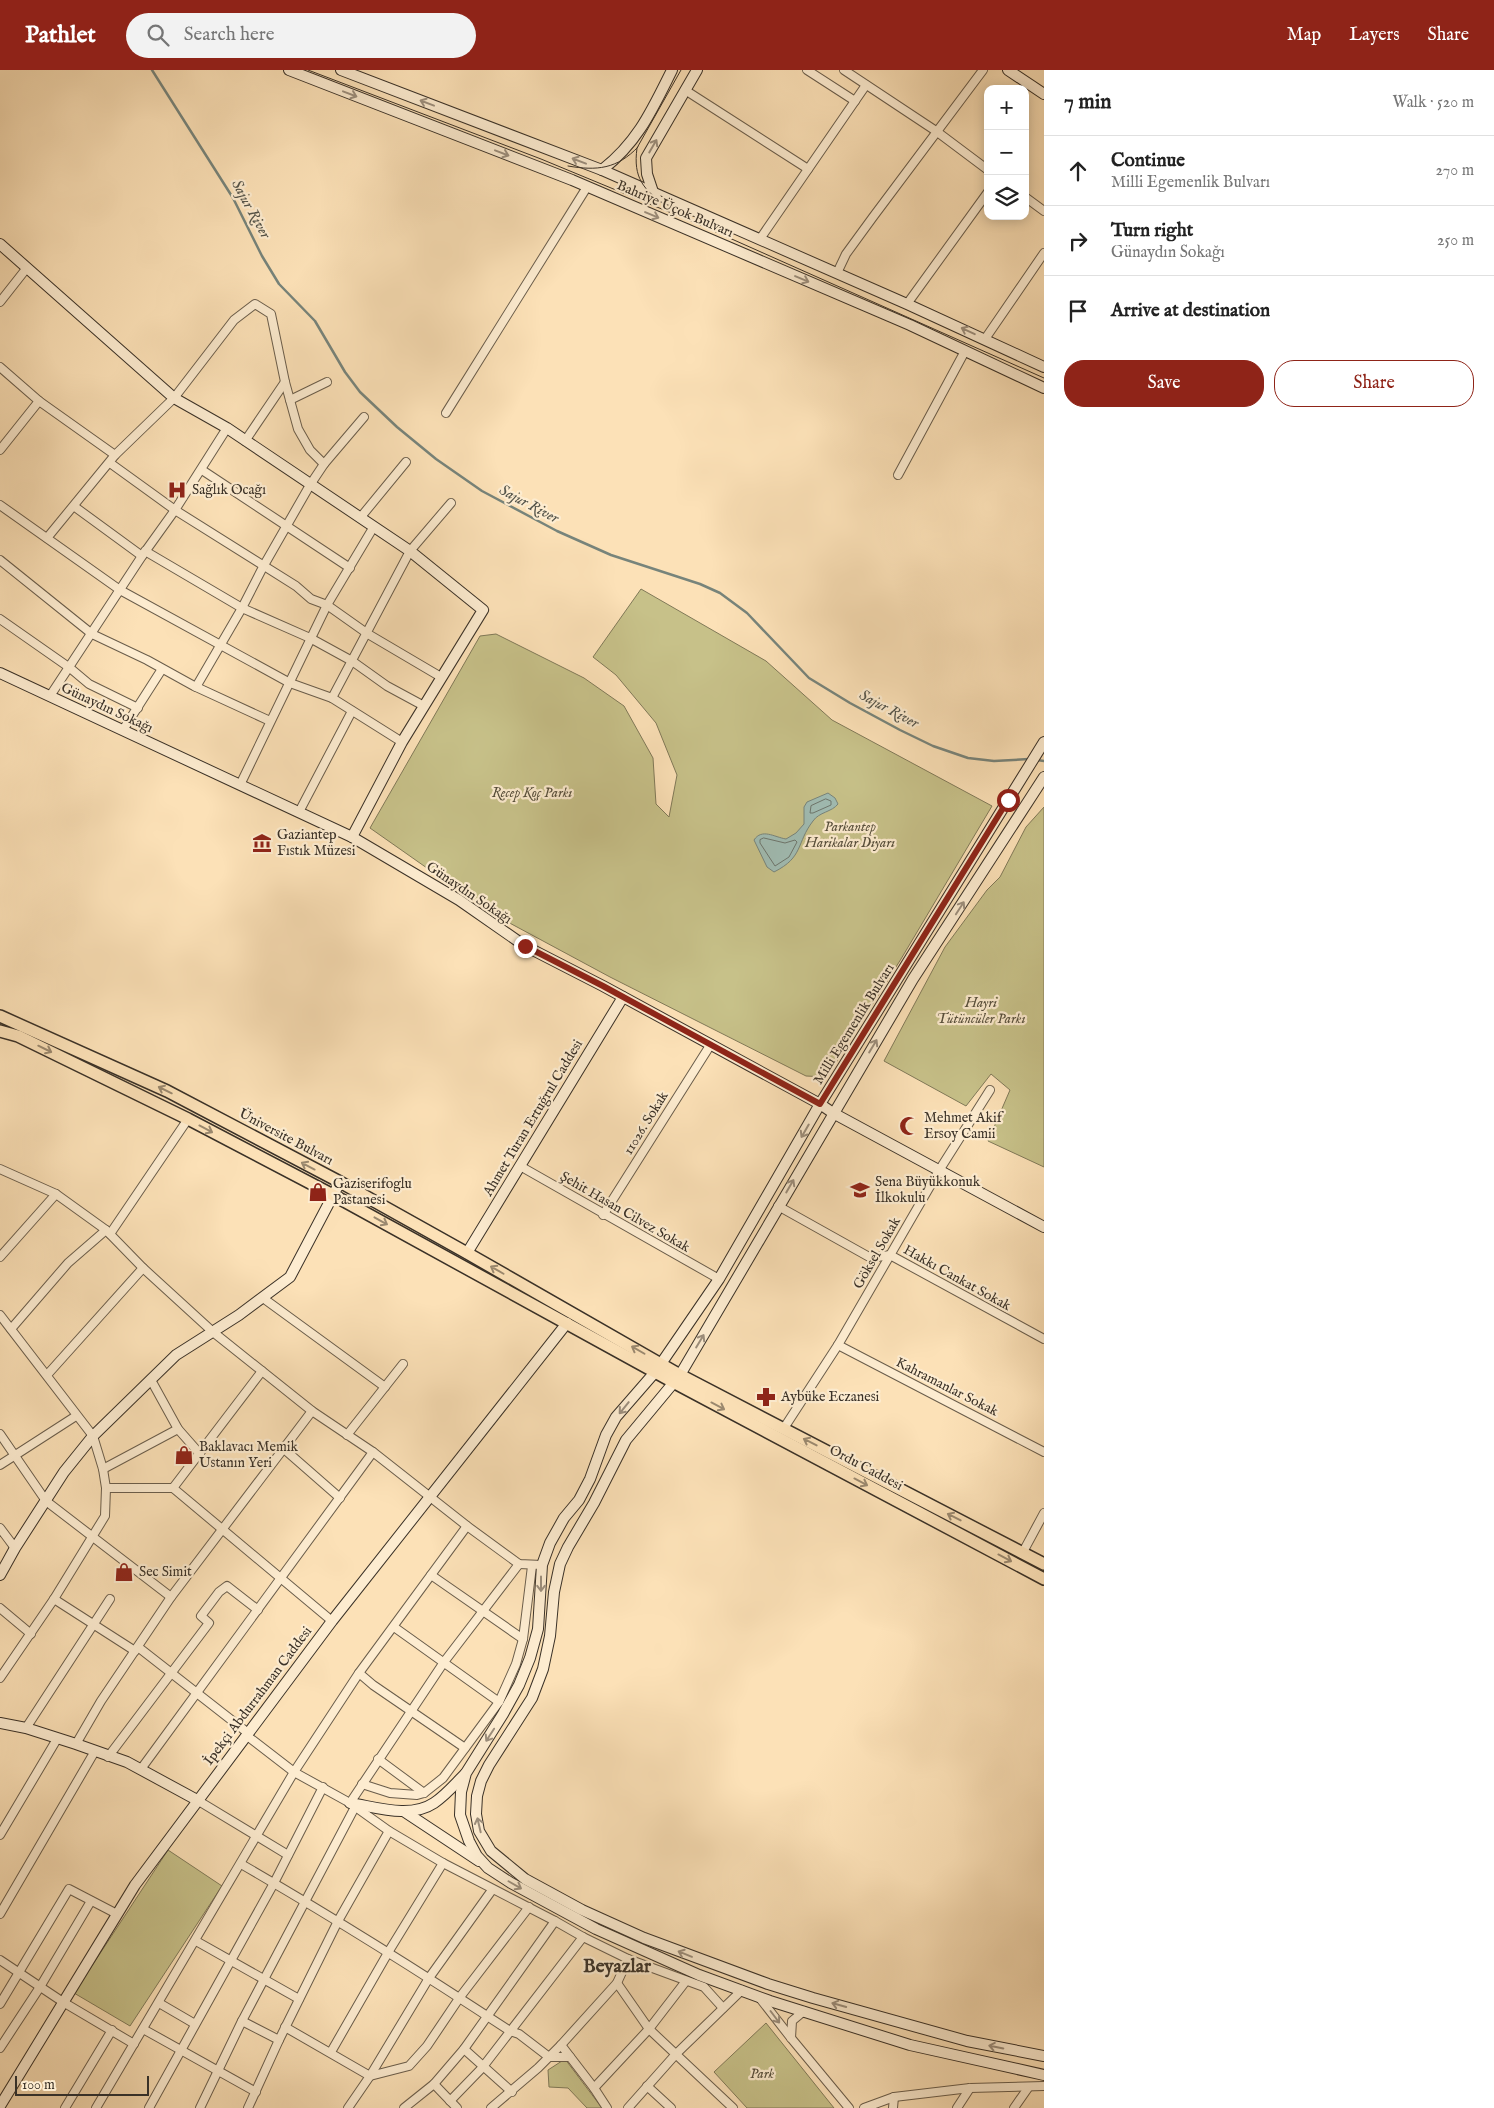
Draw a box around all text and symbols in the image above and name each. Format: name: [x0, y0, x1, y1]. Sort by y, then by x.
search box: [126, 13, 476, 58]
text: Pathlet: [25, 20, 96, 51]
icon: search: [144, 21, 172, 49]
text: Search here: [184, 23, 274, 47]
text: Map: [1287, 24, 1321, 47]
text: Layers: [1349, 24, 1400, 47]
text: Share: [1428, 24, 1469, 47]
map controls: [984, 85, 1029, 220]
button: +: [984, 85, 1029, 130]
text: 7 min: [1064, 89, 1111, 116]
one-way arrow: [342, 90, 358, 99]
text: Walk · 520 m: [1392, 93, 1474, 113]
one-way arrow: [420, 98, 435, 107]
button: −: [984, 130, 1029, 175]
one-way arrow: [648, 139, 658, 154]
one-way arrow: [494, 149, 509, 158]
text: Continue: [1111, 149, 1185, 173]
one-way arrow: [572, 156, 587, 165]
icon: ahead: [1064, 157, 1092, 185]
text: 270 m: [1435, 161, 1474, 181]
text: Milli Egemenlik Bulvarı: [1111, 173, 1270, 193]
street label: Bahriye Üçok Bulvarı: [614, 175, 737, 242]
button: layers: [984, 175, 1029, 220]
water label: Sajur River: [227, 176, 275, 243]
one-way arrow: [644, 210, 659, 220]
text: Turn right: [1111, 219, 1193, 243]
icon: right: [1064, 227, 1092, 255]
text: 250 m: [1437, 231, 1474, 251]
text: Günaydın Sokağı: [1111, 243, 1225, 263]
one-way arrow: [794, 274, 809, 284]
icon: arrive: [1064, 297, 1092, 325]
text: Arrive at destination: [1111, 299, 1270, 323]
one-way arrow: [961, 326, 976, 336]
button: Save: [1064, 360, 1264, 407]
button: Share: [1274, 360, 1474, 407]
hospital icon: Sağlık Ocağı: [166, 479, 188, 501]
water label: Sajur River: [496, 480, 563, 528]
place label: Sağlık Ocağı: [192, 481, 266, 499]
street label: Günaydın Sokağı: [58, 679, 156, 737]
water label: Sajur River: [856, 685, 923, 733]
park label: Recep Koç Parkı: [492, 784, 572, 802]
route start: [997, 789, 1020, 812]
park label: Parkantep Harikalar Diyarı: [804, 818, 895, 852]
place label: Gaziantep Fıstık Müzesi: [277, 826, 356, 860]
museum icon: Gaziantep Fıstık Müzesi: [251, 832, 273, 854]
street label: Günaydın Sokağı: [423, 858, 516, 928]
one-way arrow: [955, 902, 965, 916]
route end: [514, 935, 537, 958]
street label: Milli Egemenlik Bulvarı: [809, 960, 899, 1088]
park label: Hayri Tütüncüler Parkı: [937, 994, 1025, 1028]
street label: Ahmet Turan Ertuğrul Caddesi: [478, 1036, 587, 1201]
one-way arrow: [868, 1039, 878, 1053]
one-way arrow: [37, 1045, 52, 1054]
one-way arrow: [157, 1085, 172, 1095]
street label: 11026. Sokak: [619, 1088, 673, 1158]
street label: Üniversite Bulvarı: [236, 1104, 337, 1170]
place label: Mehmet Akif Ersoy Camii: [924, 1109, 1005, 1143]
mosque icon: Mehmet Akif Ersoy Camii: [898, 1115, 920, 1137]
one-way arrow: [799, 1123, 809, 1138]
one-way arrow: [199, 1124, 214, 1134]
one-way arrow: [301, 1161, 316, 1171]
street label: Şehit Hasan Cilvez Sokak: [557, 1167, 694, 1257]
place label: Sena Büyükkonuk İlkokulu: [875, 1173, 981, 1207]
place label: Gaziserifoglu Pastanesi: [333, 1175, 412, 1209]
one-way arrow: [786, 1179, 796, 1193]
school or university icon: Sena Büyükkonuk İlkokulu: [849, 1179, 871, 1201]
shop icon: Gaziserifoglu Pastanesi: [307, 1181, 329, 1203]
street label: Göksel Sokak: [849, 1213, 905, 1292]
one-way arrow: [373, 1217, 387, 1227]
street label: Hakkı Cankat Sokak: [900, 1241, 1014, 1315]
one-way arrow: [490, 1264, 504, 1274]
one-way arrow: [696, 1335, 706, 1349]
one-way arrow: [631, 1345, 646, 1355]
street label: Kahramanlar Sokak: [893, 1353, 1002, 1421]
pharmacy icon: Aybüke Eczanesi: [755, 1386, 777, 1408]
place label: Aybüke Eczanesi: [780, 1388, 880, 1406]
one-way arrow: [618, 1401, 629, 1414]
one-way arrow: [710, 1401, 725, 1411]
one-way arrow: [803, 1437, 818, 1446]
place label: Baklavacı Memik Ustanın Yeri: [199, 1438, 299, 1472]
street label: Ordu Caddesi: [826, 1441, 906, 1495]
shop icon: Baklavacı Memik Ustanın Yeri: [173, 1444, 195, 1466]
one-way arrow: [854, 1477, 869, 1487]
one-way arrow: [947, 1512, 962, 1522]
one-way arrow: [997, 1554, 1012, 1563]
shop icon: Sec Simit: [113, 1561, 135, 1583]
place label: Sec Simit: [139, 1563, 192, 1581]
one-way arrow: [536, 1576, 546, 1592]
street label: İpekçi Abdurrahman Caddesi: [200, 1623, 316, 1769]
one-way arrow: [485, 1728, 495, 1742]
one-way arrow: [474, 1818, 483, 1834]
one-way arrow: [507, 1881, 522, 1891]
one-way arrow: [678, 1949, 693, 1958]
district label: Beyazlar: [583, 1955, 652, 1979]
one-way arrow: [831, 2000, 847, 2010]
one-way arrow: [770, 2010, 780, 2024]
one-way arrow: [989, 2041, 1005, 2051]
park label: Park: [750, 2065, 774, 2083]
scale bar: [15, 2073, 149, 2096]
text: 100 m: [22, 2076, 55, 2094]

